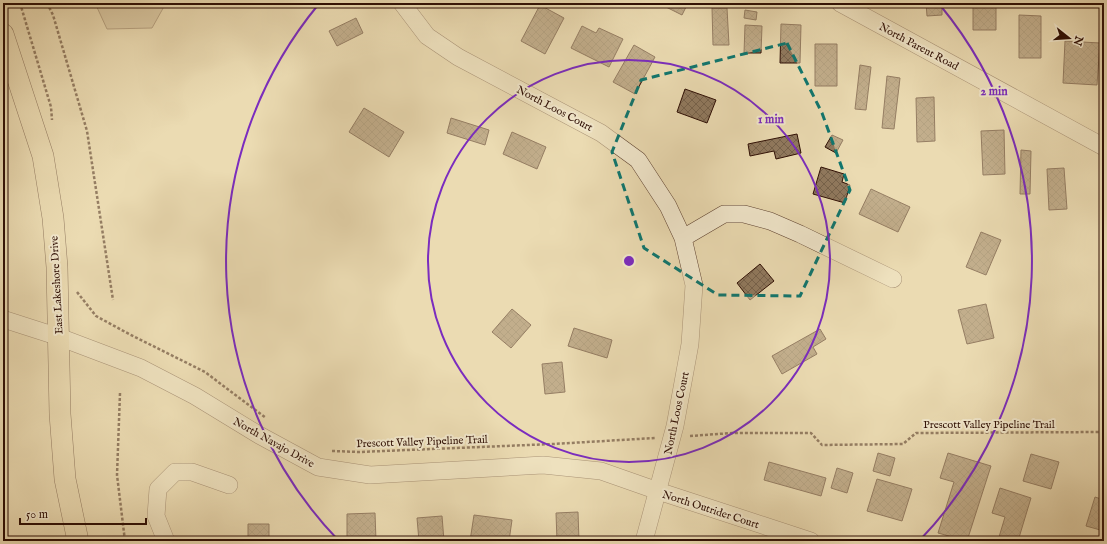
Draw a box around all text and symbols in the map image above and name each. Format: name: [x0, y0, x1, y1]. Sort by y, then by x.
north arrow: [1049, 18, 1089, 58]
street label: North Parent Road: [876, 20, 961, 74]
text: N: [1069, 33, 1086, 48]
street label: North Loos Court: [514, 83, 595, 135]
text: 2 min: [980, 84, 1008, 99]
text: 1 min: [758, 112, 785, 127]
street label: East Lakeshore Drive: [47, 235, 67, 335]
centre of rings: [622, 254, 636, 268]
street label: North Loos Court: [661, 370, 693, 456]
street label: North Navajo Drive: [230, 415, 317, 471]
street label: Prescott Valley Pipeline Trail: [923, 418, 1055, 432]
street label: Prescott Valley Pipeline Trail: [356, 433, 488, 451]
street label: North Outrider Court: [660, 488, 761, 532]
scale bar: [20, 500, 146, 526]
text: 50 m: [26, 507, 48, 522]

